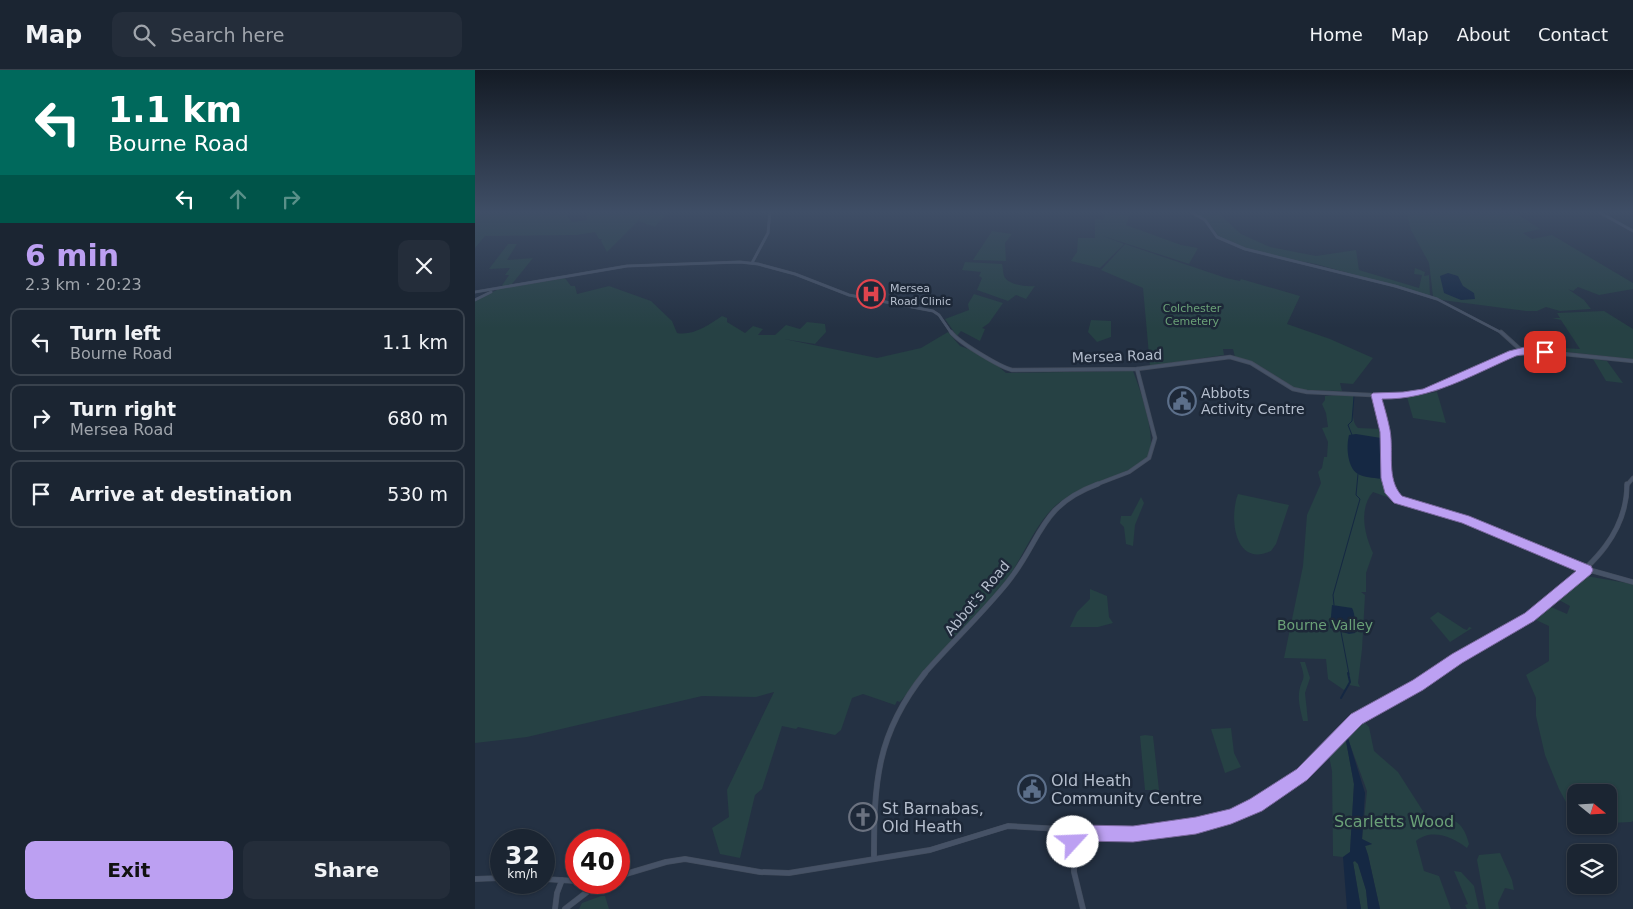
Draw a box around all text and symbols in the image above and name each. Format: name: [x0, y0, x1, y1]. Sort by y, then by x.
search box: [112, 12, 462, 57]
text: Map: [25, 21, 82, 49]
icon: search: [130, 21, 158, 49]
text: Search here: [170, 24, 284, 46]
text: Home: [1310, 24, 1363, 45]
text: Map: [1391, 24, 1429, 45]
text: About: [1457, 24, 1510, 45]
text: Contact: [1538, 24, 1608, 45]
icon: left: [25, 90, 90, 155]
text: 1.1 km: [108, 90, 242, 130]
text: Bourne Road: [108, 131, 249, 156]
icon: left: [171, 185, 199, 213]
icon: ahead: [224, 185, 252, 213]
icon: right: [277, 185, 305, 213]
text: 6 min: [25, 238, 119, 273]
button: close: [398, 240, 450, 292]
text: 2.3 km · 20:23: [25, 275, 142, 294]
hospital icon: Mersea Road Clinic: [856, 279, 886, 309]
place label: Mersea Road Clinic: [890, 282, 951, 308]
park label: Colchester Cemetery: [1163, 302, 1222, 328]
text: Turn left: [70, 322, 161, 344]
icon: left: [27, 328, 55, 356]
text: 1.1 km: [382, 331, 448, 353]
pin: [1524, 331, 1566, 373]
icon: arrive: [1531, 338, 1559, 366]
text: Bourne Road: [70, 344, 172, 363]
street label: Mersea Road: [1071, 346, 1163, 366]
place label: Abbots Activity Centre: [1201, 385, 1305, 417]
public building icon: Abbots Activity Centre: [1167, 386, 1197, 416]
text: Turn right: [70, 398, 176, 420]
icon: right: [27, 404, 55, 432]
text: 680 m: [387, 407, 448, 429]
text: Mersea Road: [70, 420, 173, 439]
icon: arrive: [27, 480, 55, 508]
text: Arrive at destination: [70, 483, 292, 505]
text: 530 m: [387, 483, 448, 505]
street label: Abbot's Road: [941, 558, 1013, 638]
park label: Bourne Valley: [1277, 617, 1373, 633]
place label: Old Heath Community Centre: [1051, 771, 1202, 808]
public building icon: Old Heath Community Centre: [1017, 774, 1047, 804]
north arrow: [1567, 784, 1617, 834]
map controls: [1567, 784, 1617, 894]
place label: St Barnabas, Old Heath: [882, 799, 984, 836]
church icon: St Barnabas, Old Heath: [848, 802, 878, 832]
park label: Scarletts Wood: [1334, 812, 1454, 831]
position arrow: [1046, 815, 1098, 867]
speed limit sign: 40: [565, 829, 630, 894]
button: Exit: [25, 841, 233, 899]
button: Share: [243, 841, 450, 899]
text: 32: [505, 841, 540, 870]
button: layers: [1567, 844, 1617, 894]
text: km/h: [507, 867, 538, 881]

